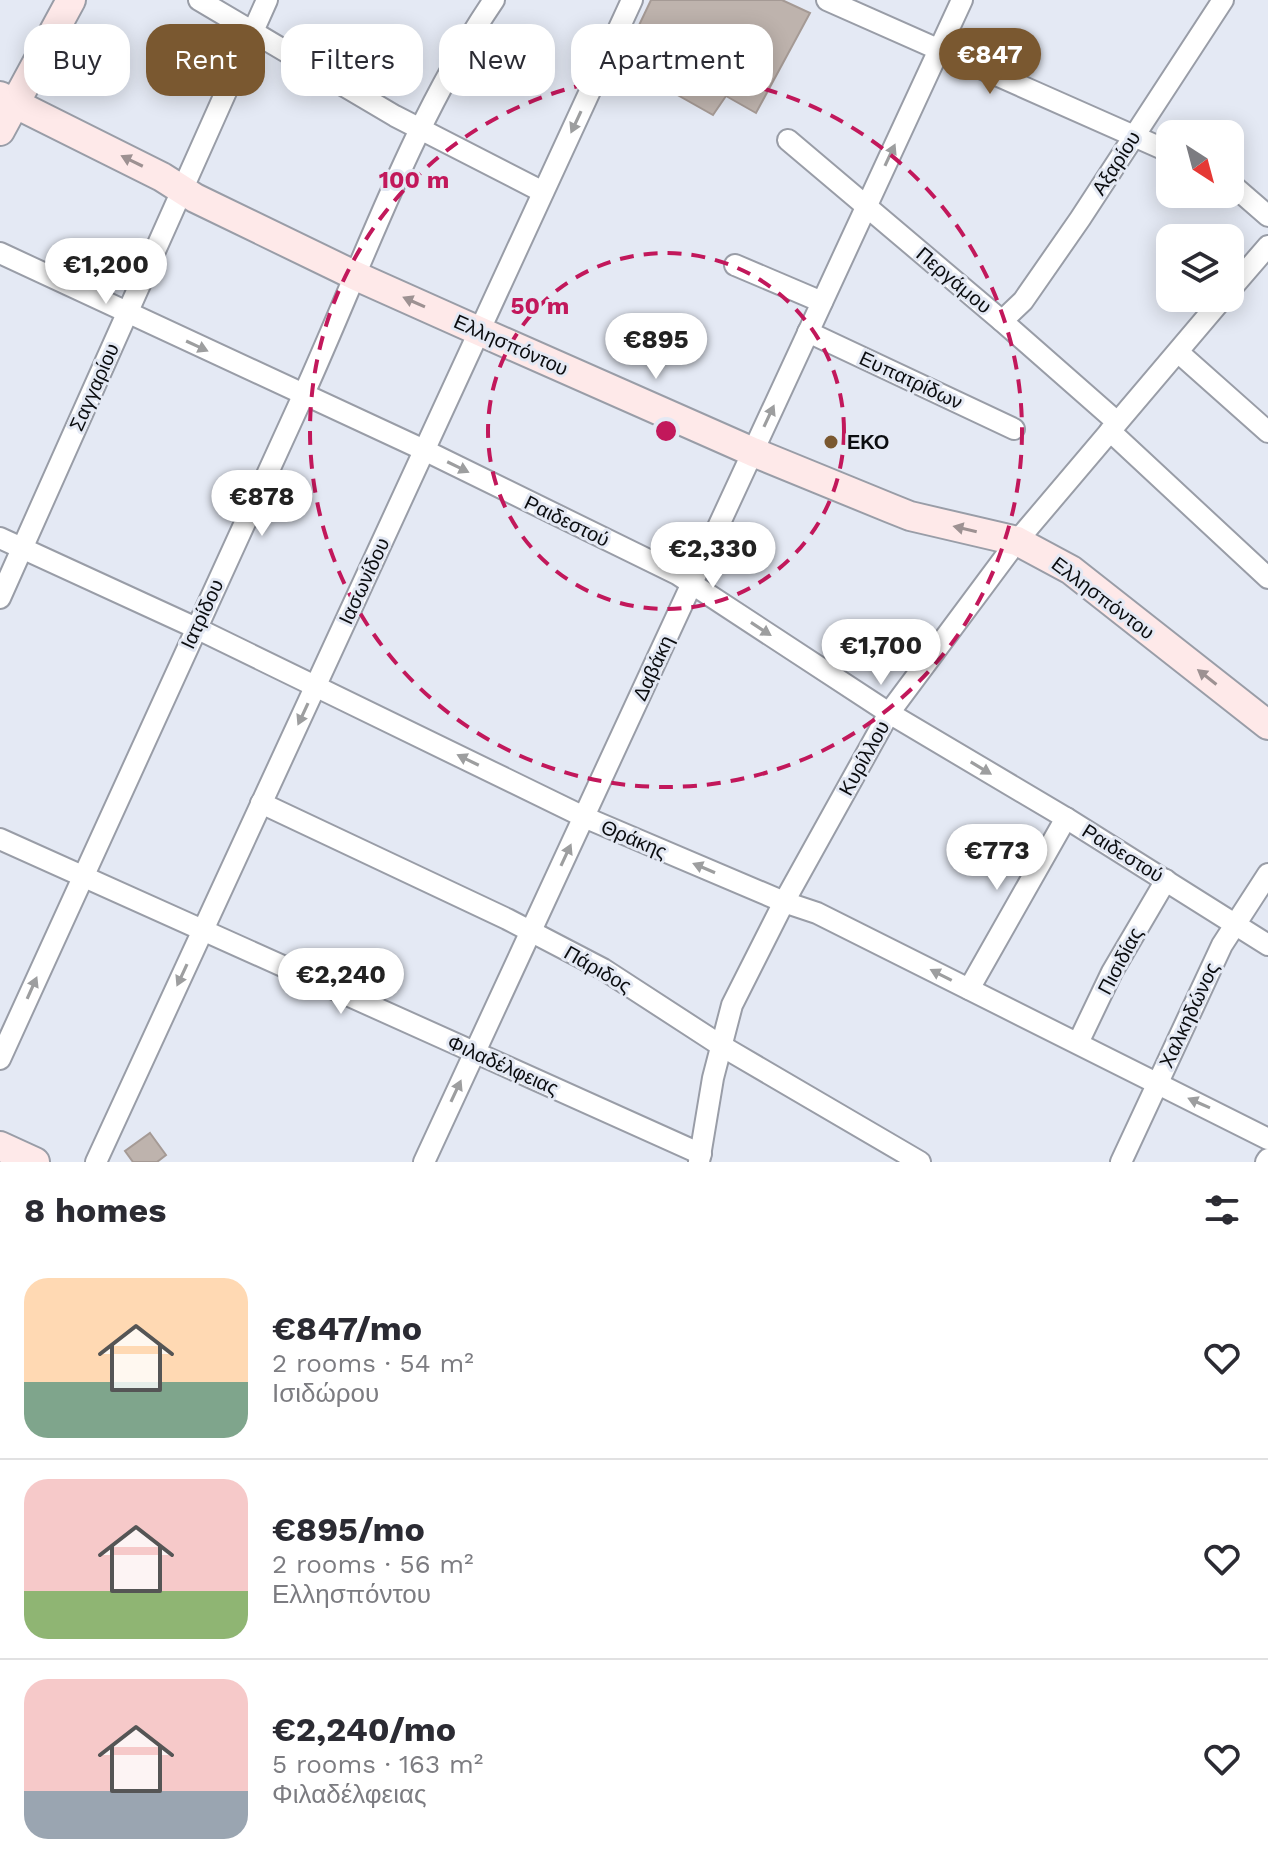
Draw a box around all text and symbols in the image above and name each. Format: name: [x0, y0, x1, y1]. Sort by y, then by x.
chip: Buy: [24, 24, 130, 96]
chip: Rent: [146, 24, 265, 96]
chip: Filters: [281, 24, 423, 96]
chip: New: [439, 24, 555, 96]
chip: Apartment: [571, 24, 773, 96]
pin: €847: [943, 28, 1037, 96]
text: €847: [957, 39, 1023, 69]
one-way arrow: [569, 110, 583, 133]
north arrow: [1156, 120, 1244, 208]
map controls: [1156, 120, 1244, 312]
street label: Αξαρίου: [1087, 127, 1145, 199]
one-way arrow: [883, 143, 897, 167]
one-way arrow: [120, 155, 143, 168]
text: 100 m: [379, 166, 449, 194]
button: layers: [1156, 224, 1244, 312]
pin: €1,200: [41, 238, 171, 306]
street label: Περγάμου: [912, 242, 996, 318]
text: €1,200: [63, 249, 149, 279]
text: 50 m: [511, 292, 569, 320]
one-way arrow: [402, 296, 426, 309]
street label: Ελλησπόντου: [450, 309, 572, 381]
pin: €895: [609, 313, 703, 381]
text: €895: [623, 324, 689, 354]
street label: Σαγγαρίου: [64, 339, 124, 435]
one-way arrow: [185, 339, 209, 352]
street label: Ευπατρίδων: [856, 346, 966, 414]
one-way arrow: [762, 404, 776, 428]
centre of rings: [652, 417, 680, 445]
place label: ΕΚΟ: [847, 430, 889, 454]
marker: ΕΚΟ: [822, 433, 840, 451]
one-way arrow: [447, 461, 470, 474]
pin: €878: [215, 470, 309, 538]
text: €878: [229, 481, 295, 511]
street label: Ραιδεστού: [521, 490, 613, 552]
pin: €2,330: [648, 522, 778, 590]
one-way arrow: [952, 522, 977, 534]
text: €2,330: [669, 533, 757, 563]
street label: Ιασωνίδου: [334, 534, 394, 628]
street label: Ελλησπόντου: [1047, 552, 1159, 644]
street label: Ιατρίδου: [175, 575, 229, 653]
pin: €1,700: [816, 619, 946, 687]
one-way arrow: [750, 621, 772, 636]
text: €1,700: [840, 630, 922, 660]
street label: Δαβάκη: [628, 632, 678, 704]
one-way arrow: [1197, 669, 1217, 686]
one-way arrow: [296, 702, 310, 726]
street label: Κυρίλλου: [834, 716, 894, 800]
one-way arrow: [456, 753, 479, 767]
one-way arrow: [970, 760, 992, 774]
street label: Θράκης: [597, 814, 671, 864]
street label: Ραιδεστού: [1078, 819, 1168, 887]
pin: €773: [950, 824, 1044, 892]
text: €773: [964, 835, 1030, 865]
one-way arrow: [559, 844, 573, 867]
one-way arrow: [692, 862, 716, 875]
street label: Πισιδίας: [1092, 923, 1148, 999]
street label: Πάριδος: [560, 940, 636, 998]
pin: €2,240: [276, 948, 406, 1016]
street label: Χαλκηδώνος: [1154, 958, 1224, 1072]
text: €2,240: [296, 959, 386, 989]
one-way arrow: [175, 964, 189, 987]
one-way arrow: [929, 968, 952, 982]
one-way arrow: [26, 976, 39, 1000]
street label: Φιλαδέλφειας: [444, 1030, 563, 1100]
one-way arrow: [449, 1080, 463, 1103]
one-way arrow: [1187, 1096, 1211, 1110]
icon: filters: [1200, 1188, 1244, 1232]
text: 8 homes: [24, 1190, 166, 1230]
text: €847/mo: [272, 1308, 422, 1348]
icon: home: [88, 1310, 184, 1406]
icon: heart: [1200, 1336, 1244, 1380]
text: 2 rooms · 54 m²: [272, 1348, 474, 1378]
text: Ισιδώρου: [272, 1378, 379, 1408]
text: €895/mo: [272, 1509, 425, 1549]
icon: home: [88, 1511, 184, 1607]
icon: heart: [1200, 1537, 1244, 1581]
text: 2 rooms · 56 m²: [272, 1549, 474, 1579]
text: Ελλησπόντου: [272, 1579, 431, 1609]
text: €2,240/mo: [272, 1709, 456, 1749]
icon: home: [88, 1711, 184, 1807]
icon: heart: [1200, 1737, 1244, 1781]
text: 5 rooms · 163 m²: [272, 1749, 483, 1779]
text: Φιλαδέλφειας: [272, 1779, 427, 1809]

